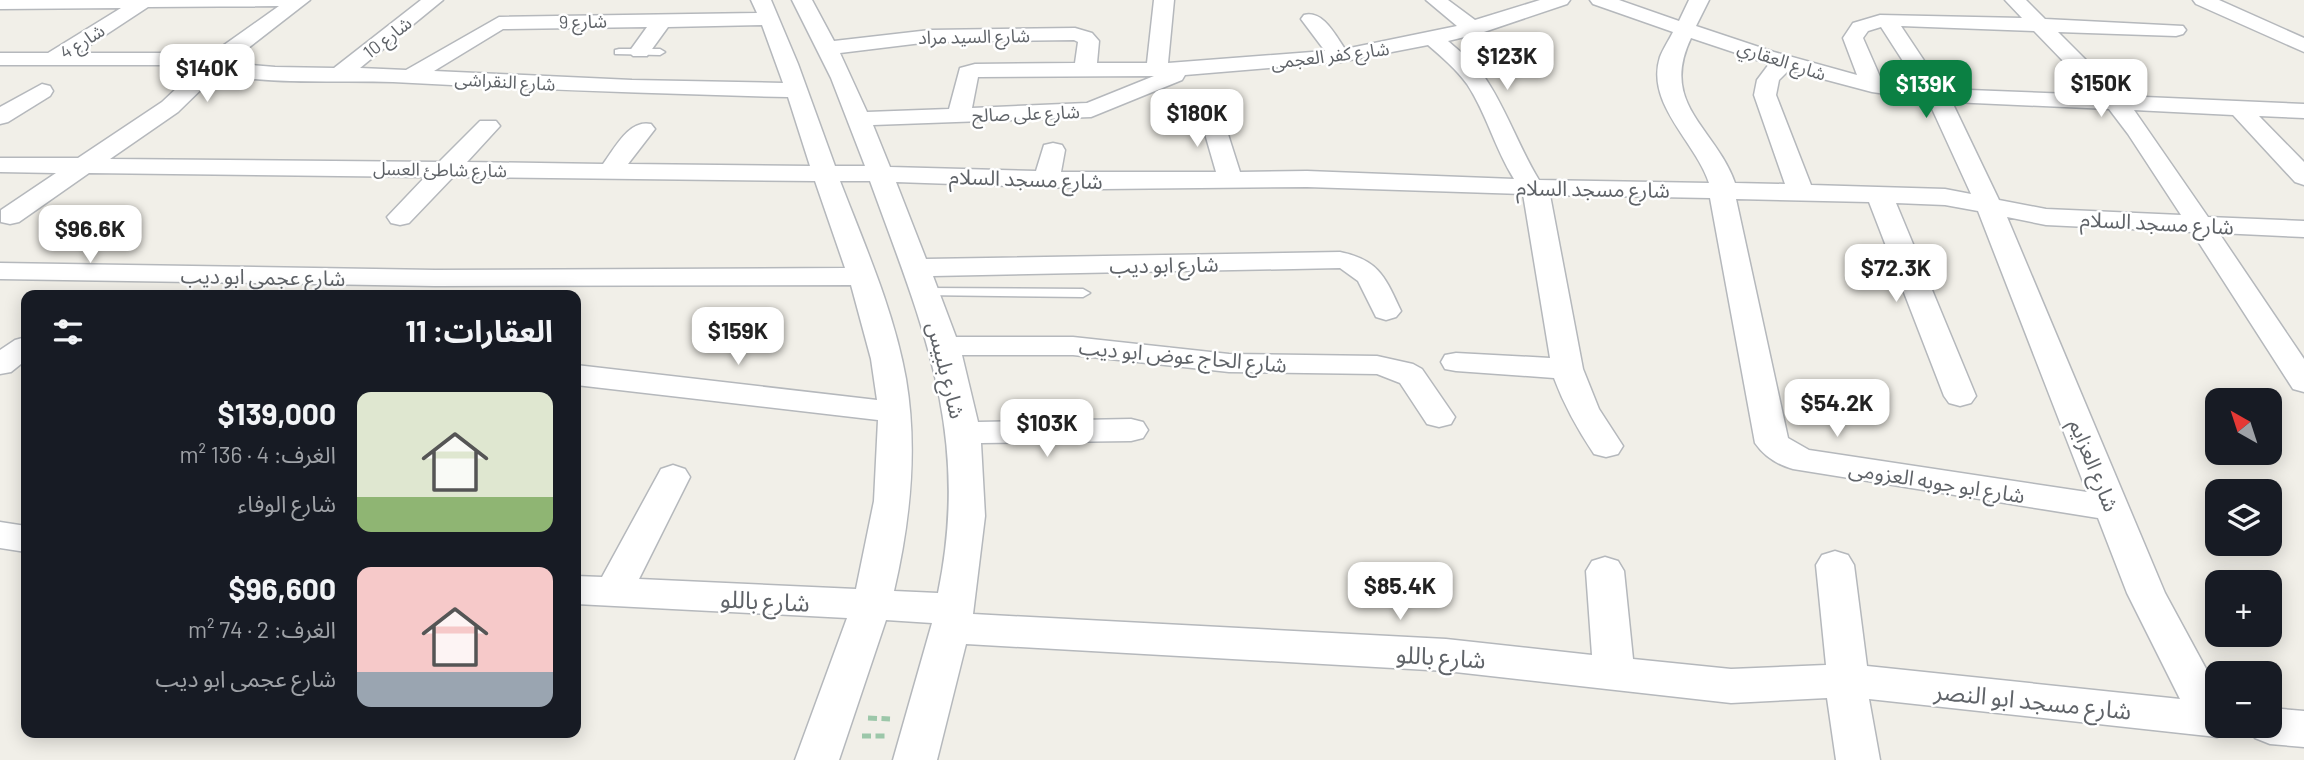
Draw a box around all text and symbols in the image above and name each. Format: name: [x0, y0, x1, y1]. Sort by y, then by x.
street label: شارع 9: [559, 10, 607, 36]
street label: شارع 10: [358, 11, 418, 66]
street label: شارع 4: [56, 19, 111, 67]
street label: شارع السيد مراد: [918, 24, 1030, 52]
pin: $123K: [1458, 32, 1556, 92]
street label: شارع العقاري: [1734, 35, 1829, 88]
street label: شارع كفر العجمى: [1270, 37, 1391, 77]
text: $123K: [1477, 41, 1537, 69]
pin: $140K: [158, 44, 256, 104]
text: $140K: [176, 53, 238, 81]
pin: $139K: [1877, 60, 1975, 120]
pin: $150K: [2052, 60, 2150, 119]
street label: شارع النقراشى: [454, 67, 556, 99]
text: $150K: [2070, 68, 2132, 96]
text: $139K: [1896, 69, 1956, 97]
pin: $180K: [1148, 90, 1246, 149]
text: $180K: [1166, 98, 1228, 126]
street label: شارع على صالح: [972, 100, 1080, 130]
street label: شارع شاطئ العسل: [373, 157, 507, 185]
street label: شارع مسجد السلام: [949, 163, 1103, 198]
street label: شارع مسجد السلام: [1516, 174, 1670, 207]
pin: $96.6K: [33, 205, 147, 265]
street label: شارع مسجد السلام: [2079, 205, 2234, 244]
text: $96.6K: [55, 214, 125, 242]
pin: $72.3K: [1839, 244, 1953, 304]
street label: شارع ابو ديب: [1109, 251, 1219, 281]
text: $72.3K: [1861, 253, 1931, 281]
street label: شارع عجمى ابو ديب: [180, 262, 346, 294]
pin: $159K: [689, 308, 787, 367]
text: العقارات: 11: [405, 312, 553, 348]
icon: filters: [49, 313, 87, 351]
text: $159K: [708, 316, 768, 344]
street label: شارع بلبيس: [919, 319, 971, 422]
street label: شارع الحاج عوض ابو ديب: [1078, 333, 1288, 381]
pin: $54.2K: [1780, 380, 1894, 439]
text: $54.2K: [1801, 388, 1873, 416]
north arrow: [2205, 388, 2282, 466]
map controls: [2205, 388, 2282, 738]
text: $139,000: [218, 395, 336, 431]
pin: $103K: [998, 400, 1096, 459]
text: $103K: [1016, 408, 1078, 436]
street label: شارع العزايم: [2061, 415, 2125, 516]
icon: home: [413, 420, 497, 504]
text: الغرف: 4 · 136 m²: [180, 440, 336, 468]
street label: شارع ابو جوبه العزومى: [1847, 455, 2027, 511]
button: layers: [2205, 479, 2282, 556]
text: شارع الوفاء: [238, 489, 336, 517]
pin: $85.4K: [1343, 562, 1457, 622]
text: $96,600: [229, 570, 336, 606]
button: +: [2205, 570, 2282, 647]
text: $85.4K: [1364, 571, 1436, 599]
street label: شارع باللو: [719, 583, 811, 621]
icon: home: [413, 595, 497, 679]
text: الغرف: 2 · 74 m²: [188, 615, 336, 643]
street label: شارع باللو: [1395, 638, 1487, 678]
button: −: [2205, 661, 2282, 738]
text: شارع عجمى ابو ديب: [155, 664, 336, 692]
street label: شارع مسجد ابو النصر: [1932, 675, 2133, 729]

